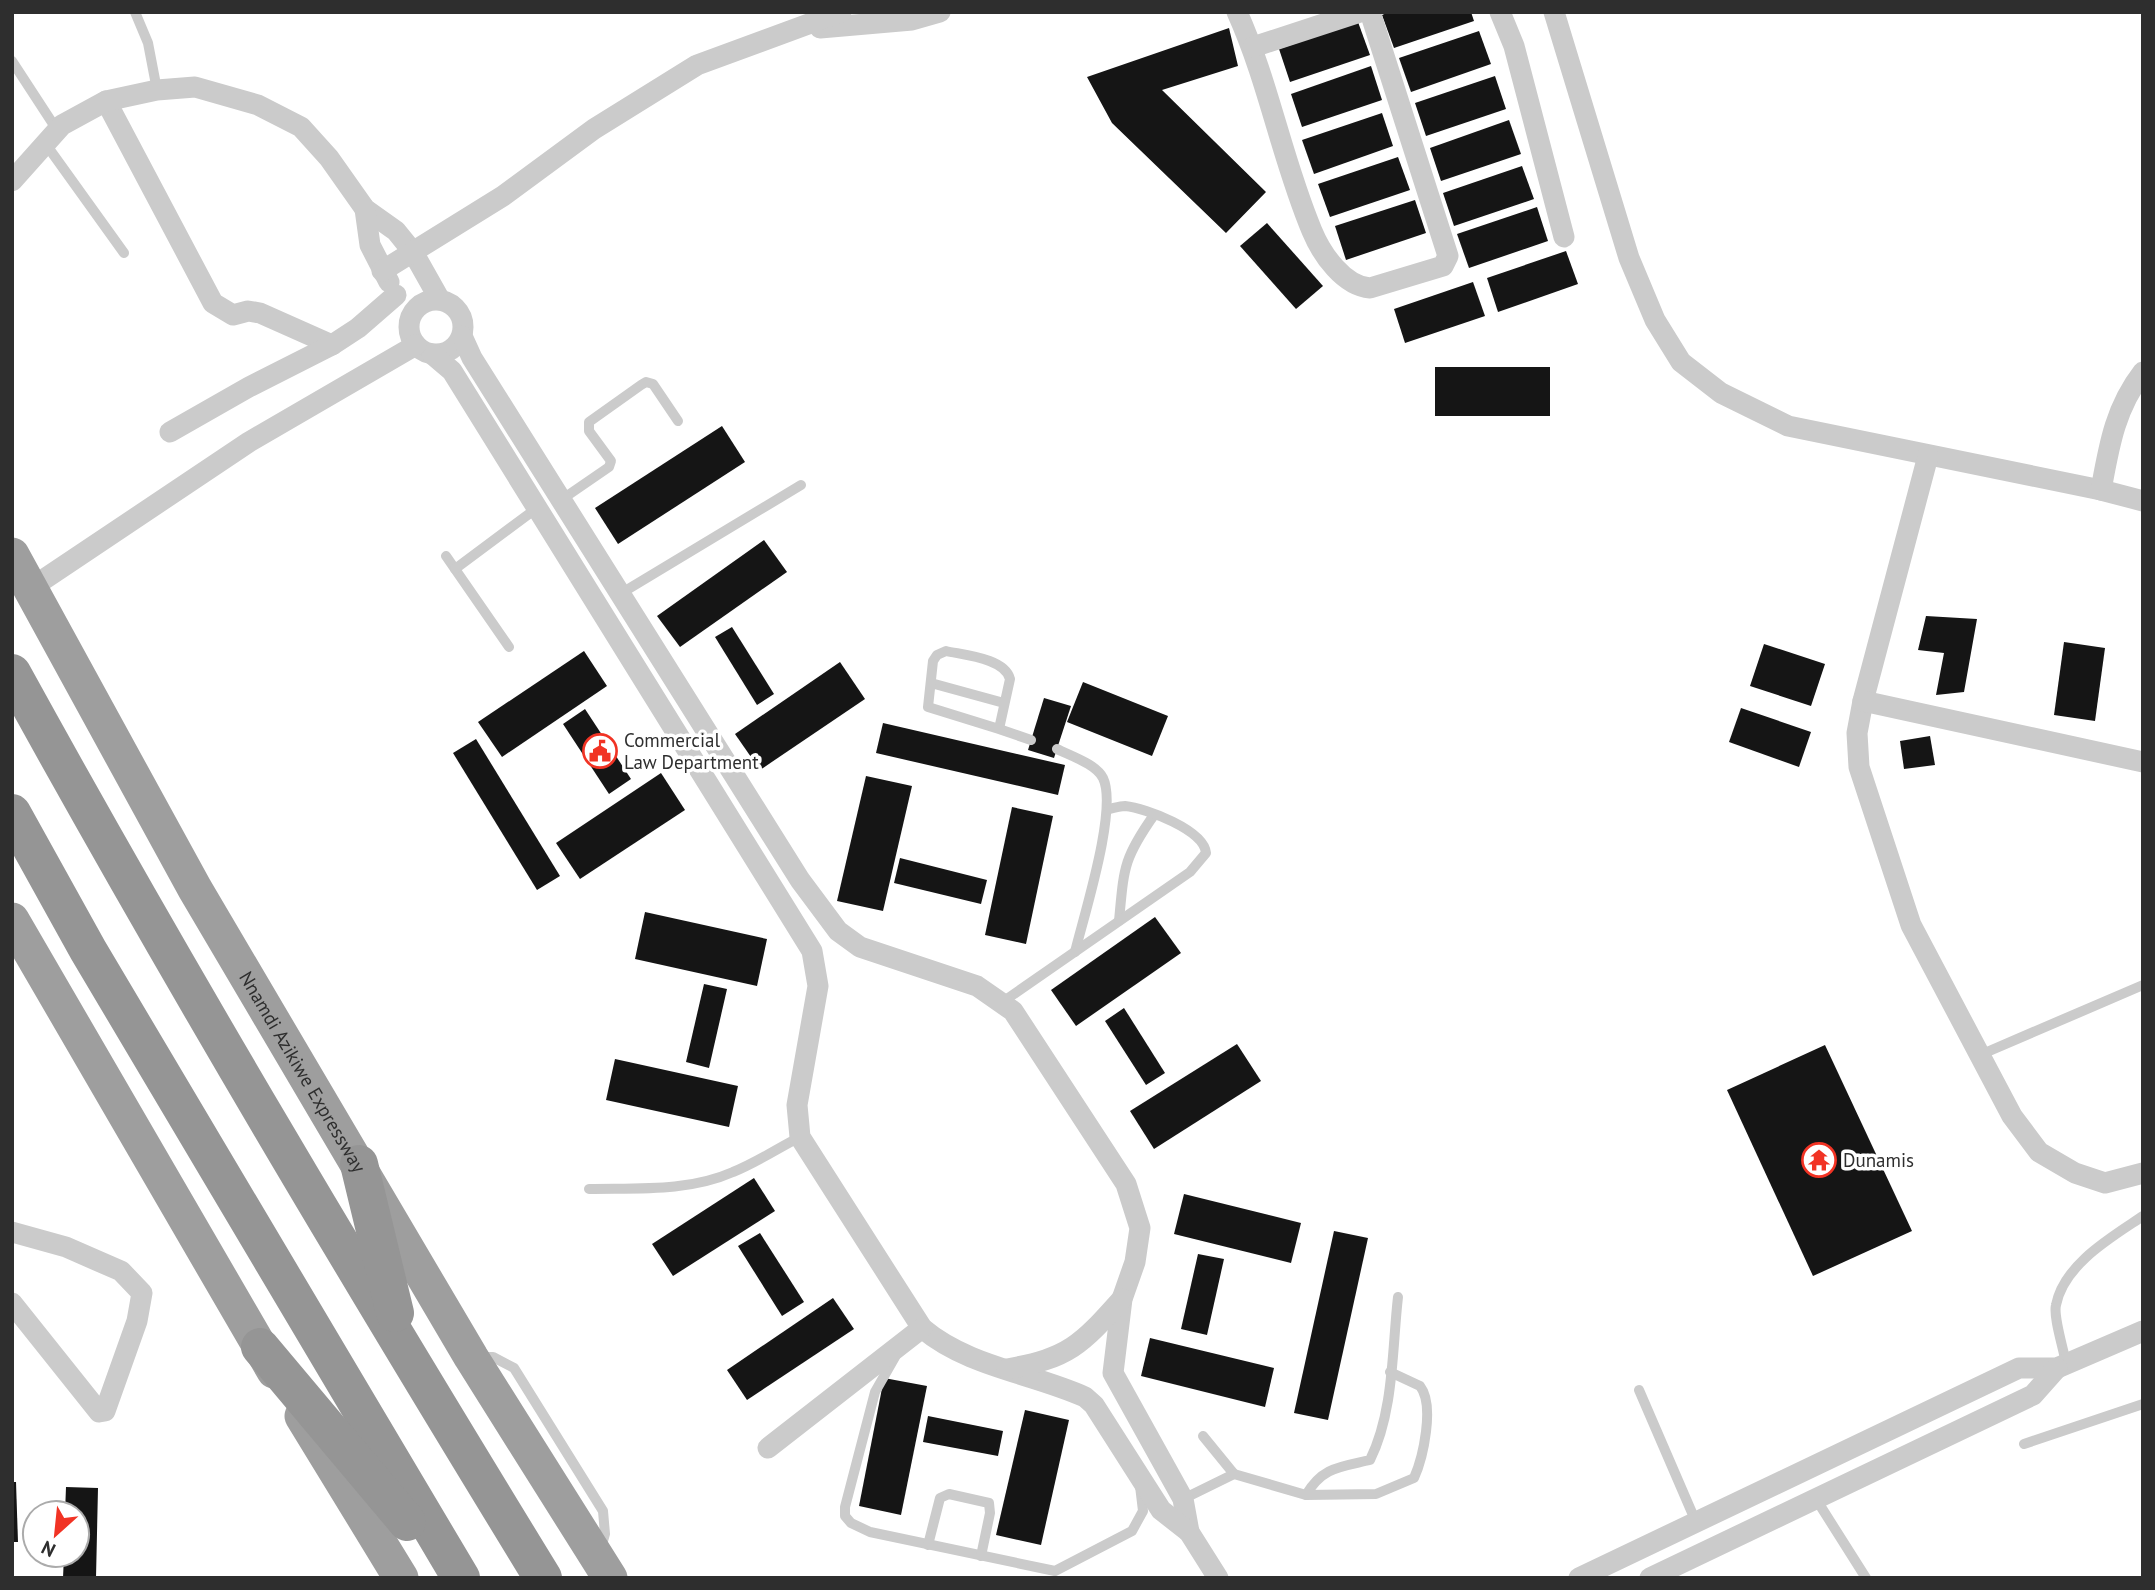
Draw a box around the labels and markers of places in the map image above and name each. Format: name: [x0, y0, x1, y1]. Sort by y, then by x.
place label: Commercial Law Department: [624, 728, 759, 774]
public building icon: Commercial Law Department: [581, 732, 619, 770]
temple icon: Dunamis: [1800, 1141, 1838, 1179]
place label: Dunamis: [1843, 1148, 1914, 1172]

